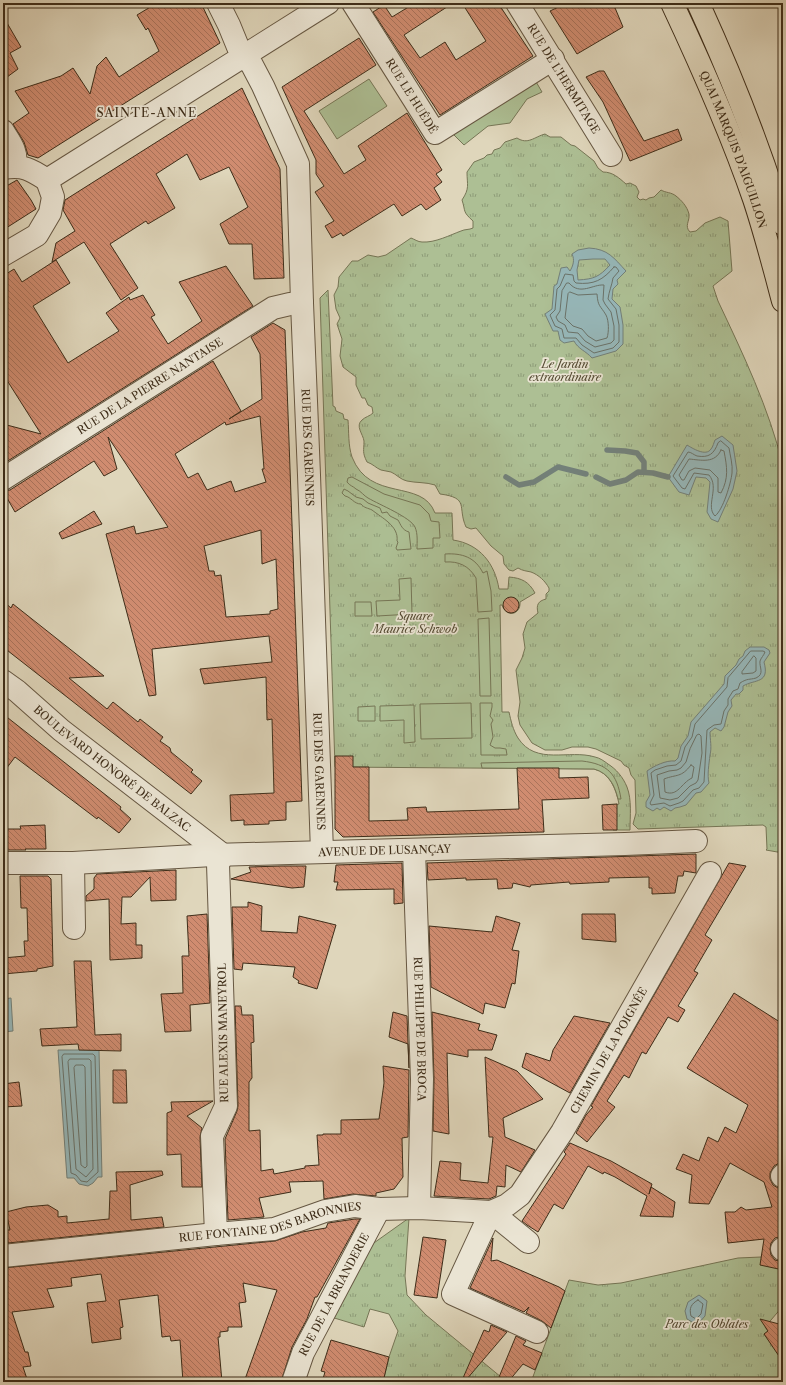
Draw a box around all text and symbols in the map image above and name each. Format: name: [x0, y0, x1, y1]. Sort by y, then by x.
street label: RUE DE L'HERMITAGE: [524, 21, 603, 137]
street label: RUE LE HUÉDÉ: [383, 56, 441, 137]
street label: QUAI MARQUIS D'AIGUILLON: [697, 68, 770, 230]
district label: SAINTE-ANNE: [97, 105, 197, 120]
street label: RUE DE LA PIERRE NANTAISE: [74, 334, 226, 437]
park label: Le Jardin extraordinaire: [529, 357, 602, 384]
street label: RUE DES GARENNES: [298, 388, 317, 507]
park label: Square Maurice Schwob: [371, 609, 457, 636]
street label: BOULEVARD HONORÉ DE BALZAC: [31, 702, 194, 835]
street label: RUE DES GARENNES: [310, 712, 328, 830]
street label: AVENUE DE LUSANÇAY: [317, 842, 452, 859]
street label: RUE PHILIPPE DE BROCA: [411, 956, 429, 1102]
street label: RUE ALEXIS MANEYROL: [215, 962, 231, 1103]
street label: CHEMIN DE LA POIGNÉE: [567, 984, 650, 1116]
street label: RUE FONTAINE DES BARONNIES: [178, 1199, 362, 1245]
street label: RUE DE LA BRIANDERIE: [296, 1230, 372, 1358]
park label: Parc des Oblates: [664, 1317, 749, 1331]

